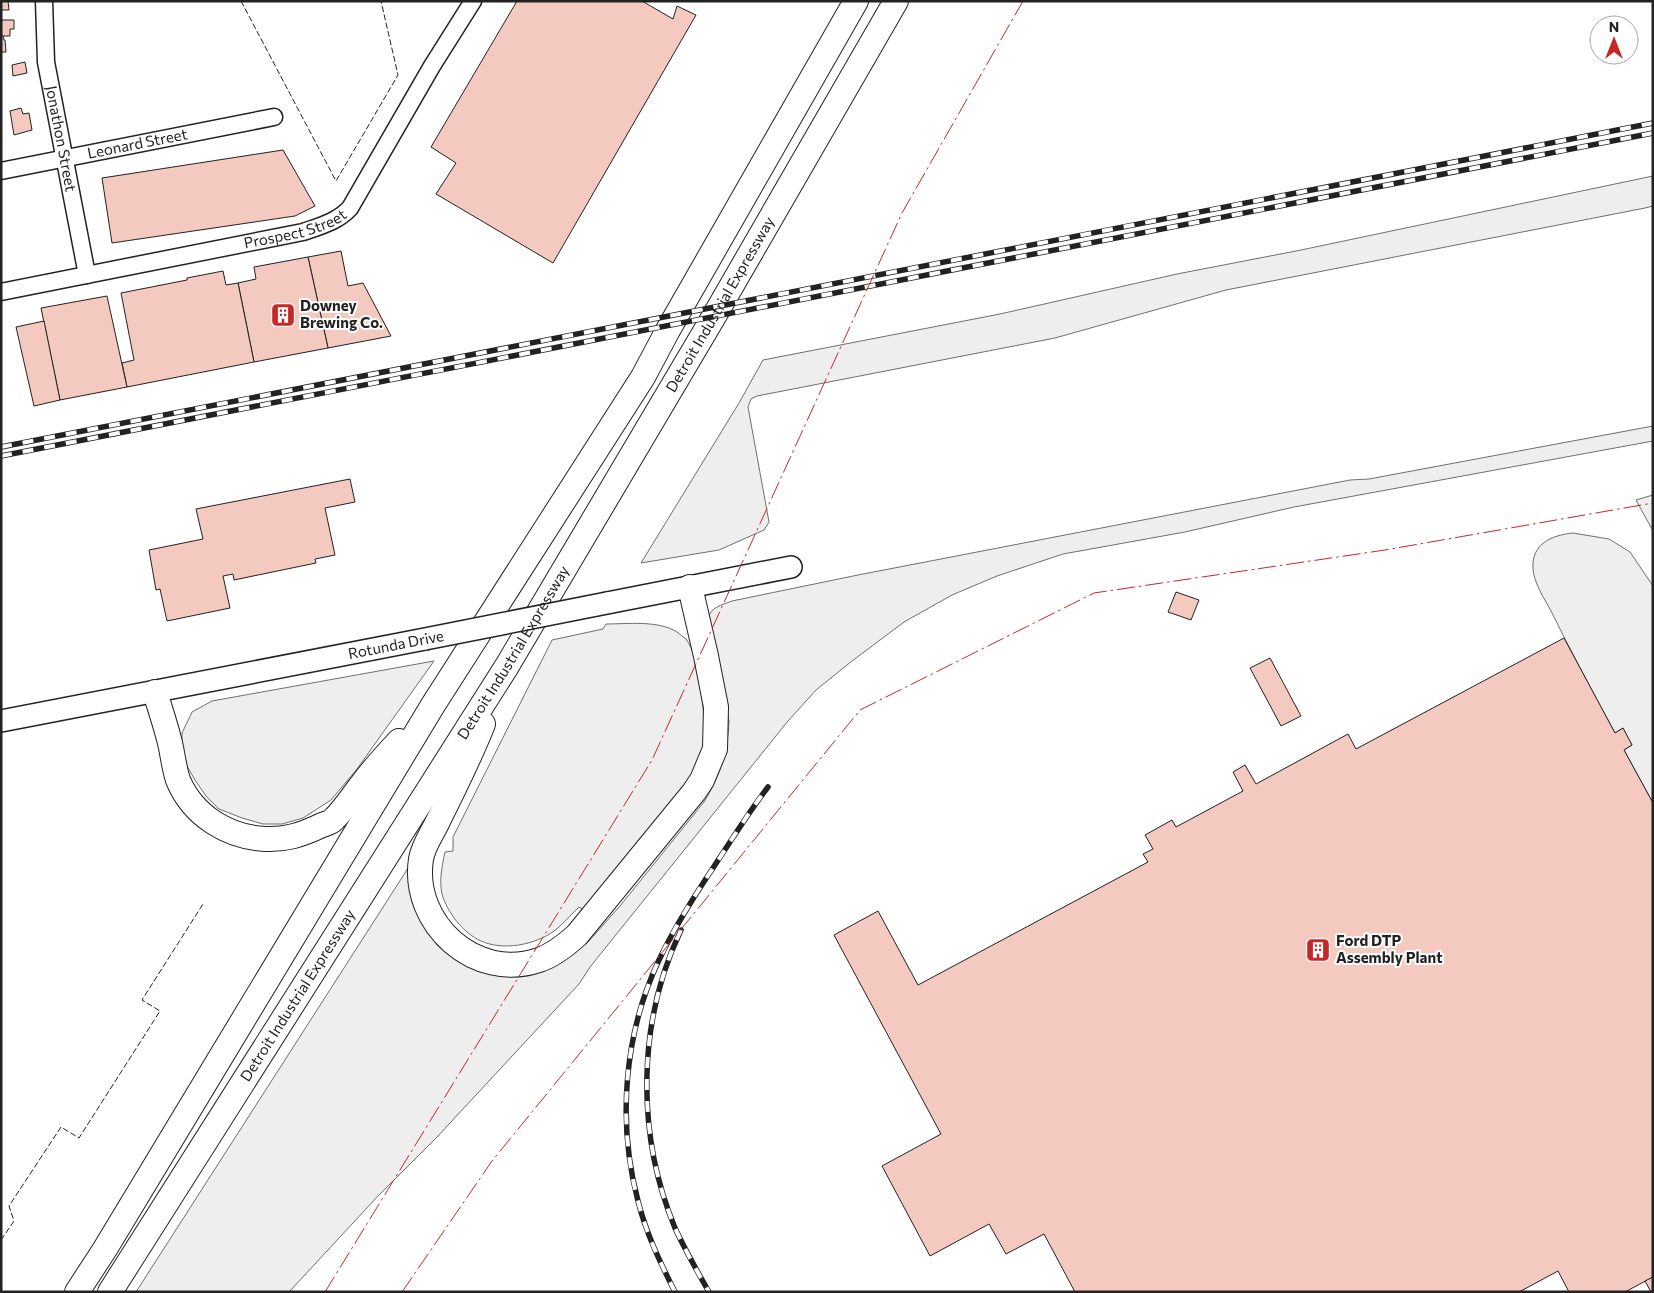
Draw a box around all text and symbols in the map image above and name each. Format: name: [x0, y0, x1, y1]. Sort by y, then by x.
north arrow: [1589, 15, 1639, 65]
text: N: [1609, 18, 1619, 35]
street label: Jonathon Street: [43, 84, 81, 193]
street label: Leonard Street: [86, 124, 189, 162]
street label: Prospect Street: [242, 205, 350, 252]
street label: Detroit Industrial Expressway: [661, 213, 778, 395]
place label: Downey Brewing Co.: [300, 296, 383, 331]
building icon: Downey Brewing Co.: [270, 302, 296, 328]
street label: Detroit Industrial Expressway: [453, 562, 572, 742]
street label: Rotunda Drive: [346, 626, 445, 662]
street label: Detroit Industrial Expressway: [236, 906, 358, 1084]
place label: Ford DTP Assembly Plant: [1336, 931, 1443, 966]
building icon: Ford DTP Assembly Plant: [1305, 937, 1331, 963]

